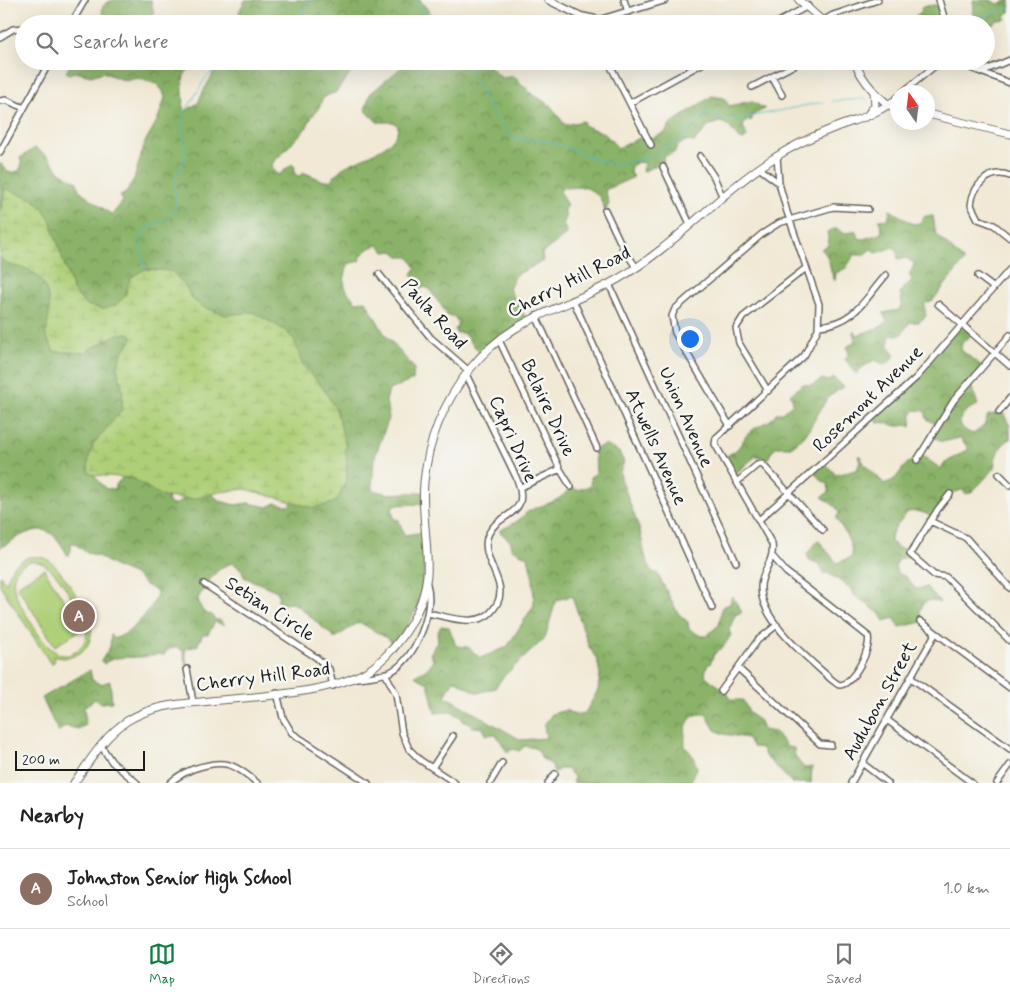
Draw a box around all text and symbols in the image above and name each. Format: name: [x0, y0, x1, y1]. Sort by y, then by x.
search box: [15, 15, 995, 70]
icon: search: [33, 29, 61, 57]
text: Search here: [73, 30, 169, 55]
north arrow: [890, 85, 935, 130]
street label: Cherry Hill Road: [503, 240, 635, 324]
street label: Paula Road: [395, 273, 473, 355]
your location: [677, 326, 703, 352]
street label: Rosemont Avenue: [807, 340, 929, 458]
street label: Belaire Drive: [515, 355, 581, 461]
street label: Union Avenue: [653, 363, 719, 471]
street label: Atwells Avenue: [619, 385, 693, 509]
street label: Capri Drive: [483, 392, 543, 486]
street label: Setian Circle: [220, 571, 320, 647]
pin: A: [63, 597, 95, 635]
street label: Audubon Street: [837, 637, 923, 765]
street label: Cherry Hill Road: [194, 656, 332, 698]
scale bar: [15, 748, 145, 771]
text: 200 m: [22, 751, 60, 769]
text: Nearby: [20, 802, 84, 830]
text: Johnston Senior High School: [67, 866, 292, 891]
text: A: [31, 878, 41, 899]
text: 1.0 km: [943, 878, 990, 899]
text: School: [67, 891, 108, 912]
tab: Map: [148, 940, 176, 988]
tab: Directions: [473, 940, 530, 988]
tab: Saved: [826, 940, 862, 988]

